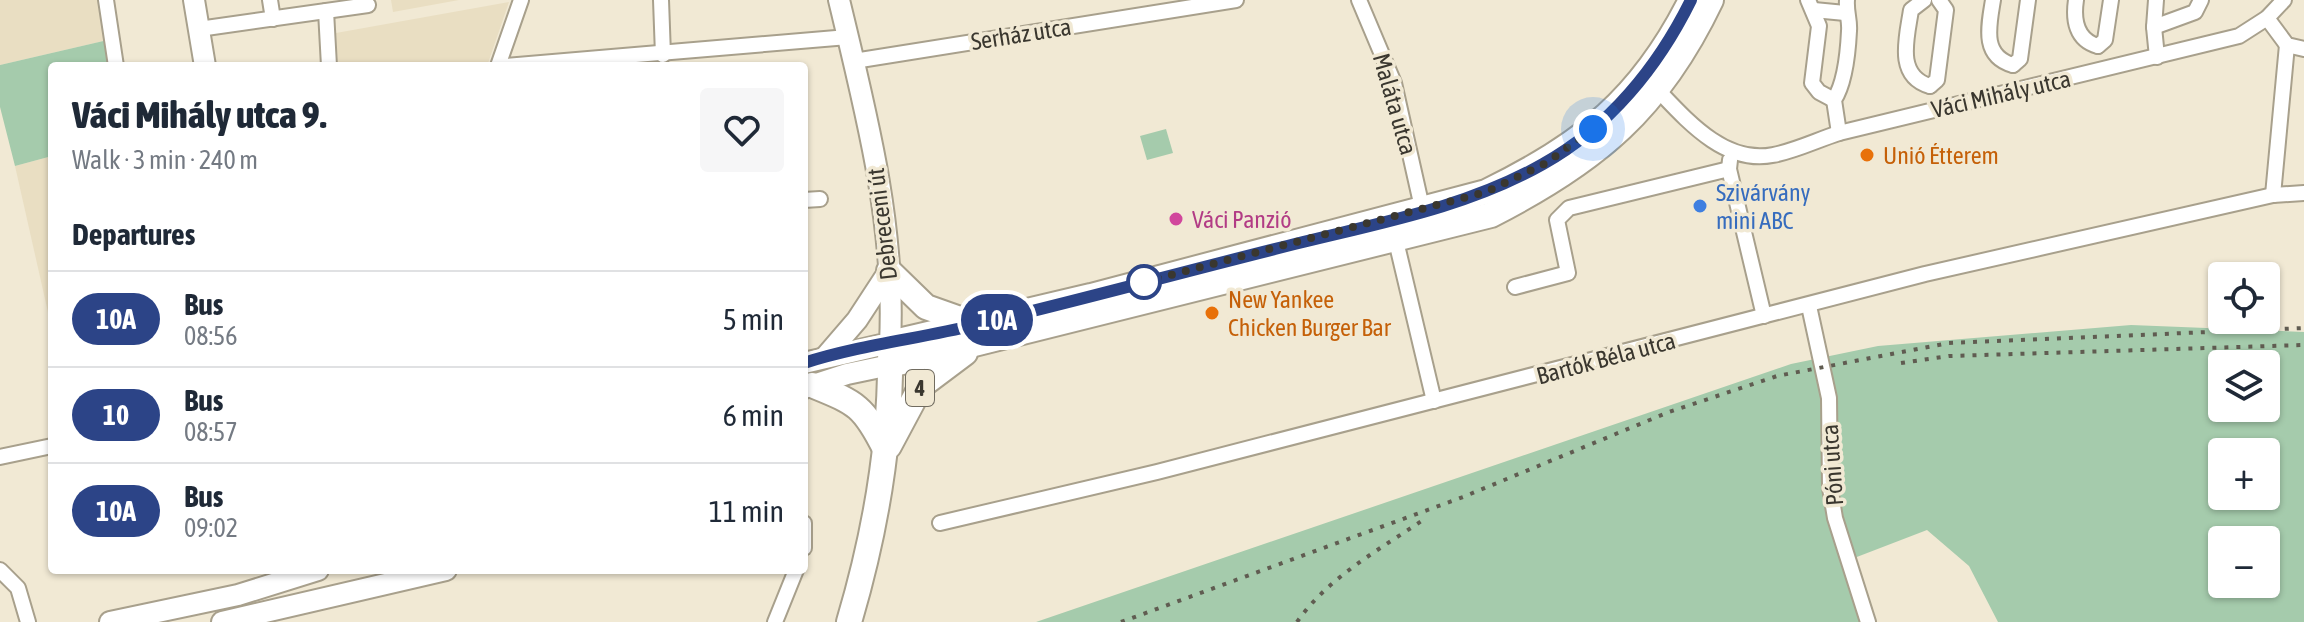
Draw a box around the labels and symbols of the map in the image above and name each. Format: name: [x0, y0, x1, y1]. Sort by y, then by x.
street label: Serház utca: [969, 13, 1073, 55]
street label: Maláta utca: [1368, 50, 1422, 158]
street label: Váci Mihály utca: [1929, 65, 2073, 123]
your location: [1573, 109, 1613, 149]
place label: Unió Étterem: [1883, 142, 1999, 169]
marker: Unió Étterem: [1858, 146, 1876, 164]
street label: Debreceni út: [862, 167, 902, 281]
place label: Szivárvány mini ABC: [1716, 179, 1811, 234]
marker: Szivárvány mini ABC: [1691, 197, 1709, 215]
place label: Váci Panzió: [1192, 206, 1291, 233]
marker: Váci Panzió: [1167, 210, 1185, 228]
unlabelled marker: [1127, 265, 1161, 299]
place label: New Yankee Chicken Burger Bar: [1228, 286, 1392, 341]
line badge: 10A: [951, 294, 1043, 346]
marker: New Yankee Chicken Burger Bar: [1203, 304, 1221, 322]
street label: Bartók Béla utca: [1534, 327, 1678, 389]
road number: 4: [906, 370, 934, 406]
street label: Póni utca: [1816, 423, 1848, 507]

